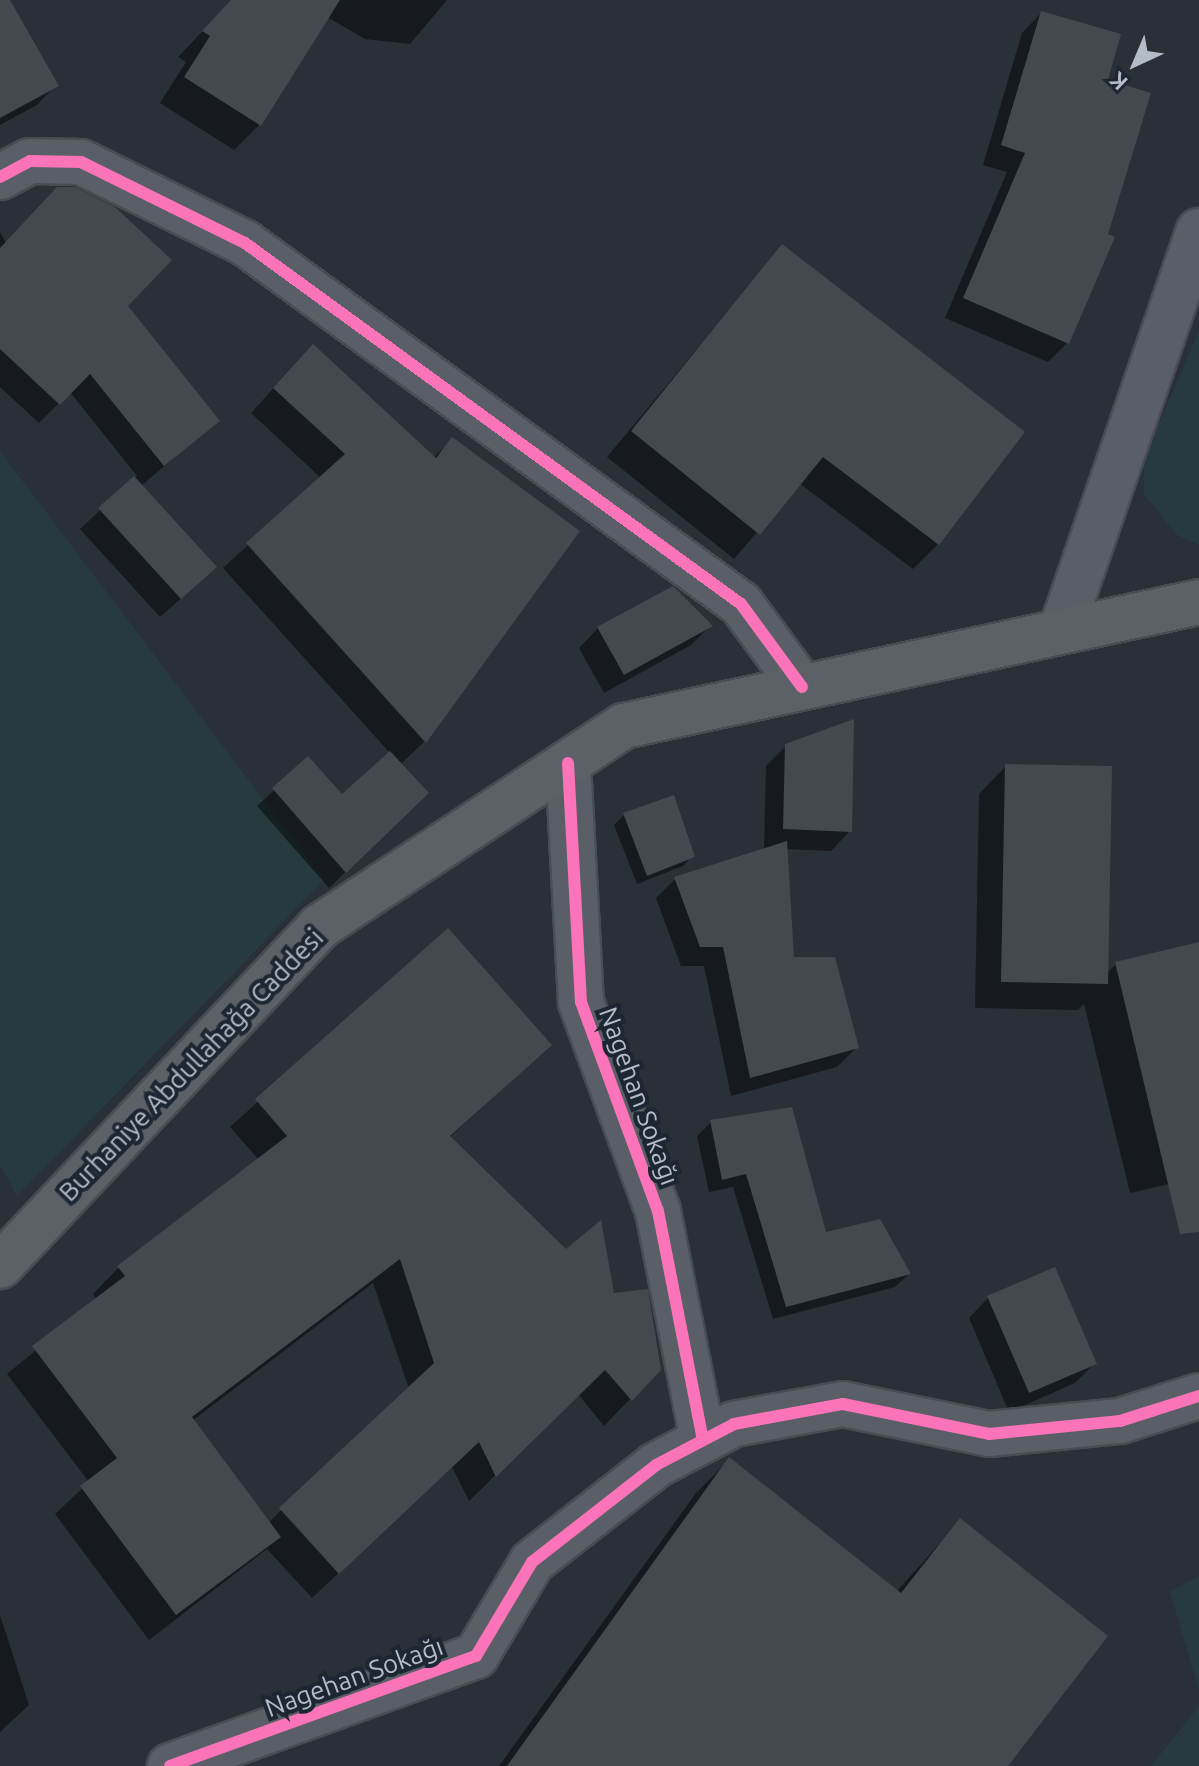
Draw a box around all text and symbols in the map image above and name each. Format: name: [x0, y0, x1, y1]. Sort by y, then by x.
north arrow: [1095, 24, 1175, 104]
text: K: [1104, 68, 1132, 96]
street label: Burhaniye Abdullahağa Caddesi: [52, 922, 330, 1208]
street label: Nagehan Sokağı: [592, 1003, 686, 1189]
street label: Nagehan Sokağı: [261, 1630, 447, 1724]

